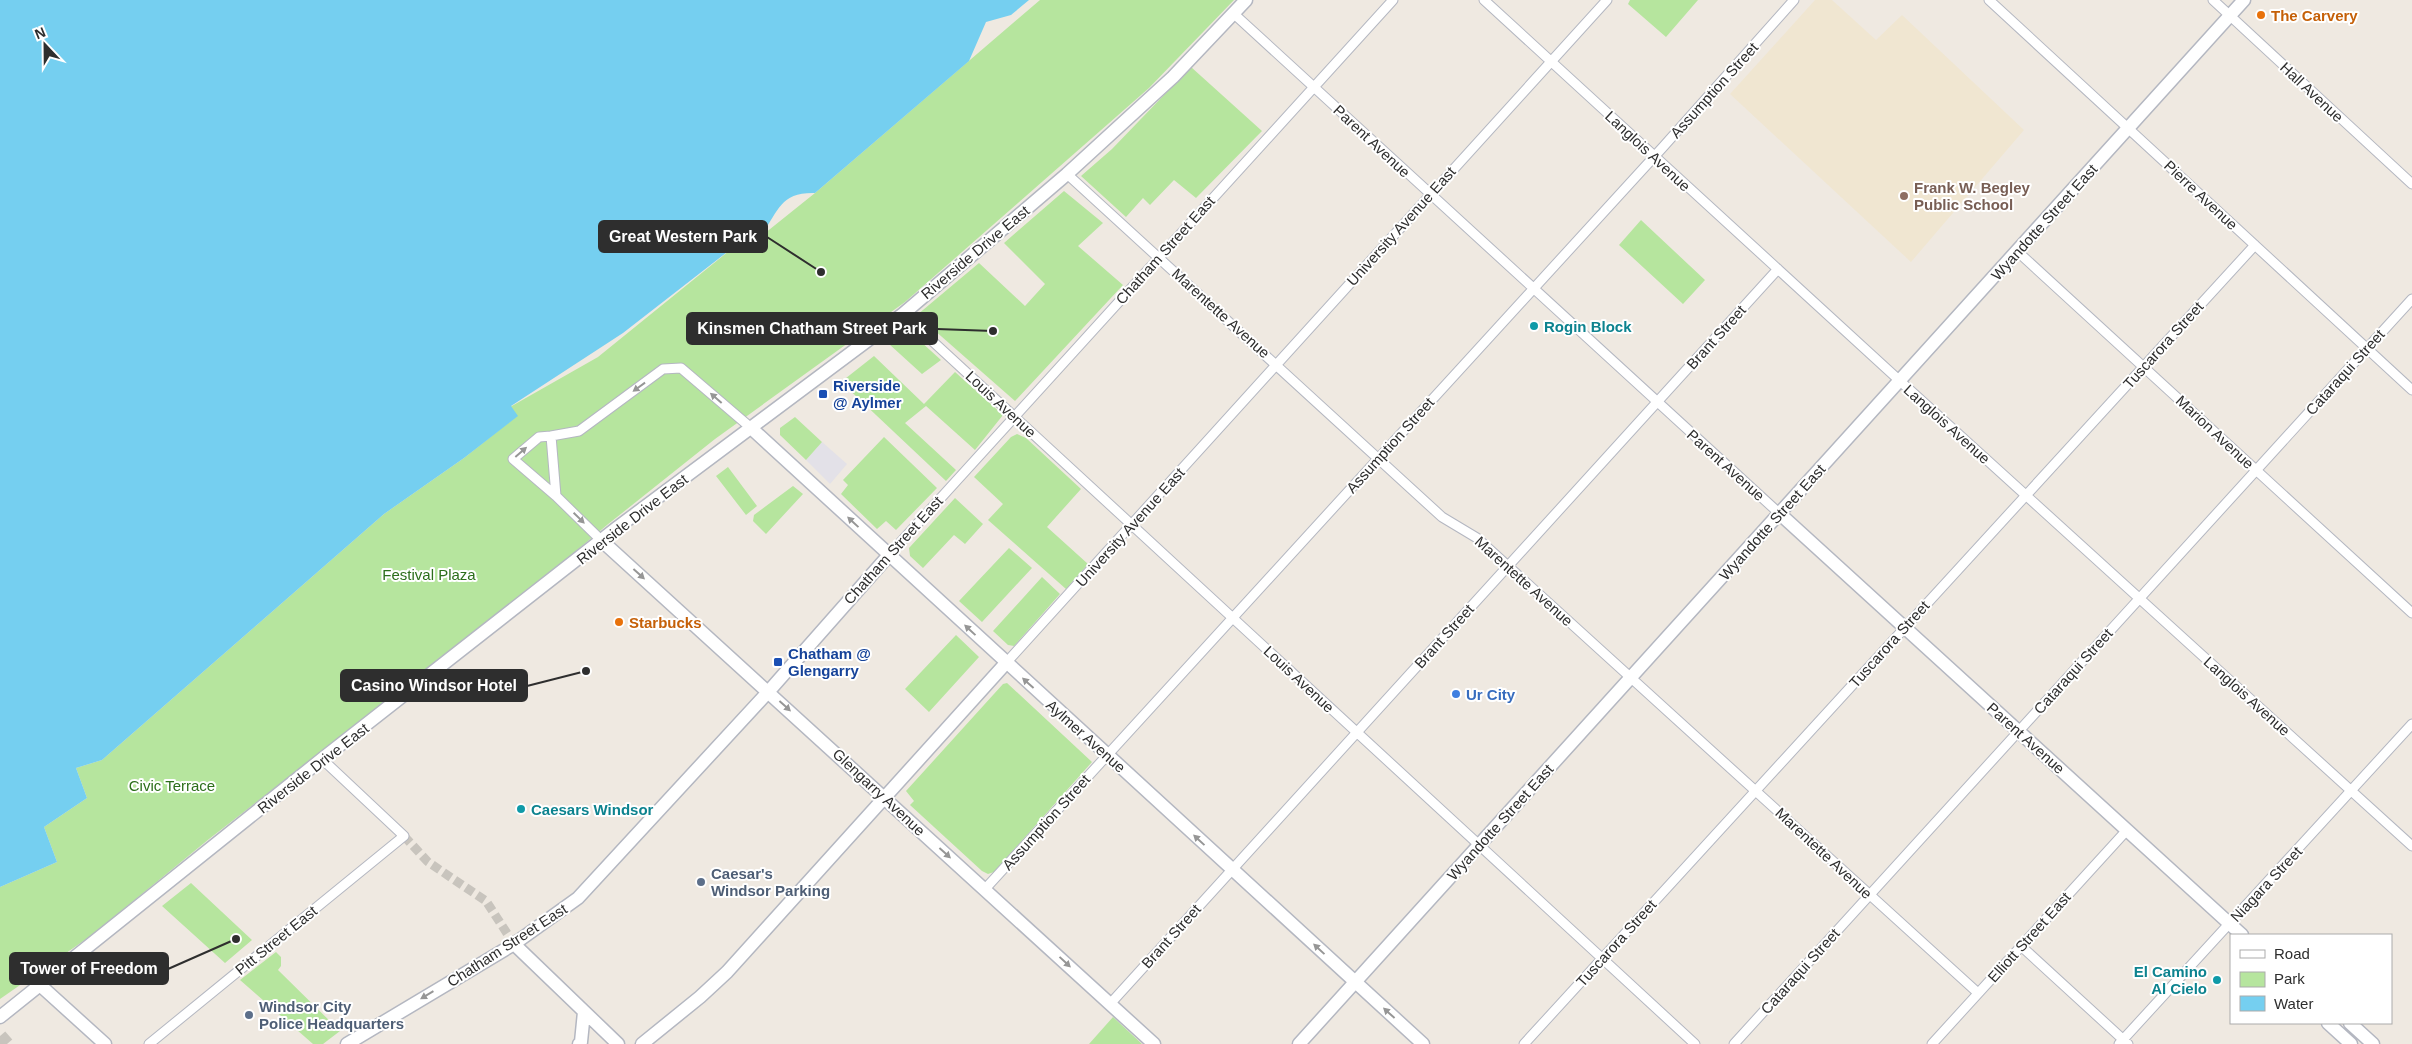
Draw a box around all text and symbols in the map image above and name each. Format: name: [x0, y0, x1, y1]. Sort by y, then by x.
place label: The Carvery: [2271, 7, 2358, 24]
marker: The Carvery: [2255, 9, 2267, 21]
north arrow: [20, 20, 70, 70]
text: N: [32, 24, 48, 42]
street label: Assumption Street: [1667, 38, 1762, 141]
street label: Hall Avenue: [2277, 59, 2347, 125]
street label: Parent Avenue: [1330, 101, 1414, 181]
street label: Langlois Avenue: [1602, 107, 1694, 195]
street label: Pierre Avenue: [2161, 157, 2241, 233]
street label: Wyandotte Street East: [1988, 160, 2101, 283]
street label: University Avenue East: [1343, 162, 1459, 289]
place label: Frank W. Begley Public School: [1914, 179, 2031, 213]
marker: Frank W. Begley Public School: [1898, 190, 1910, 202]
street label: Chatham Street East: [1112, 192, 1218, 307]
street label: Riverside Drive East: [917, 201, 1033, 302]
callout: Great Western Park: [599, 221, 767, 252]
text: Great Western Park: [609, 228, 757, 245]
street label: Marentette Avenue: [1169, 265, 1273, 361]
street label: Tuscarora Street: [2119, 297, 2207, 392]
street label: Brant Street: [1683, 301, 1750, 372]
callout: Kinsmen Chatham Street Park: [687, 313, 937, 344]
place label: Rogin Block: [1544, 318, 1632, 335]
text: Kinsmen Chatham Street Park: [697, 320, 927, 337]
marker: Rogin Block: [1528, 320, 1540, 332]
street label: Cataraqui Street: [2302, 325, 2388, 418]
street label: Louis Avenue: [962, 367, 1040, 441]
place label: Riverside @ Aylmer: [833, 377, 902, 411]
street label: Langlois Avenue: [1901, 381, 1993, 467]
one-way arrow: [632, 382, 646, 392]
marker: Riverside @ Aylmer: [817, 388, 829, 400]
one-way arrow: [709, 392, 722, 403]
street label: Marion Avenue: [2173, 392, 2257, 472]
street label: Assumption Street: [1343, 393, 1438, 496]
street label: Parent Avenue: [1684, 426, 1768, 504]
one-way arrow: [515, 447, 528, 458]
street label: Wyandotte Street East: [1716, 460, 1829, 583]
street label: University Avenue East: [1072, 463, 1188, 590]
street label: Riverside Drive East: [573, 470, 691, 568]
street label: Chatham Street East: [840, 492, 946, 607]
one-way arrow: [573, 512, 585, 524]
one-way arrow: [848, 516, 860, 528]
street label: Marentette Avenue: [1472, 533, 1576, 629]
park label: Festival Plaza: [382, 566, 476, 583]
one-way arrow: [632, 568, 644, 580]
street label: Tuscarora Street: [1845, 596, 1933, 691]
street label: Brant Street: [1411, 600, 1478, 671]
place label: Starbucks: [629, 614, 702, 631]
marker: Starbucks: [613, 616, 625, 628]
one-way arrow: [964, 624, 976, 636]
street label: Cataraqui Street: [2030, 624, 2116, 717]
street label: Louis Avenue: [1260, 642, 1338, 716]
place label: Chatham @ Glengarry: [788, 645, 871, 679]
street label: Langlois Avenue: [2201, 653, 2293, 739]
marker: Chatham @ Glengarry: [772, 656, 784, 668]
callout: Casino Windsor Hotel: [341, 670, 527, 701]
text: Casino Windsor Hotel: [351, 677, 517, 694]
one-way arrow: [1022, 677, 1034, 689]
place label: Ur City: [1466, 686, 1516, 703]
marker: Ur City: [1450, 688, 1462, 700]
street label: Aylmer Avenue: [1043, 696, 1129, 776]
street label: Parent Avenue: [1984, 699, 2068, 777]
one-way arrow: [779, 700, 791, 712]
street label: Riverside Drive East: [254, 719, 372, 817]
street label: Glengarry Avenue: [829, 745, 929, 839]
street label: Wyandotte Street East: [1444, 760, 1557, 883]
street label: Assumption Street: [999, 770, 1094, 873]
park label: Civic Terrace: [129, 777, 215, 794]
place label: Caesars Windsor: [531, 801, 654, 818]
marker: Caesars Windsor: [515, 803, 527, 815]
street label: Marentette Avenue: [1772, 804, 1876, 902]
one-way arrow: [1194, 834, 1206, 846]
street label: Niagara Street: [2227, 842, 2306, 925]
one-way arrow: [939, 847, 951, 859]
place label: Caesar's Windsor Parking: [711, 865, 830, 899]
marker: Caesar's Windsor Parking: [695, 876, 707, 888]
street label: Elliott Street East: [1984, 888, 2074, 985]
street label: Tuscarora Street: [1572, 895, 1660, 990]
street label: Chatham Street East: [444, 900, 571, 990]
street label: Brant Street: [1138, 900, 1205, 971]
street label: Pitt Street East: [232, 901, 321, 978]
street label: Cataraqui Street: [1757, 924, 1843, 1017]
legend: [2230, 934, 2392, 1024]
one-way arrow: [1313, 944, 1326, 955]
text: Road: [2274, 945, 2310, 962]
callout: Tower of Freedom: [10, 953, 168, 984]
one-way arrow: [1058, 957, 1071, 968]
text: Tower of Freedom: [20, 960, 158, 977]
place label: El Camino Al Cielo: [2134, 963, 2207, 997]
text: Park: [2274, 970, 2305, 987]
marker: El Camino Al Cielo: [2211, 974, 2223, 986]
one-way arrow: [421, 991, 434, 1000]
text: Water: [2274, 995, 2313, 1012]
place label: Windsor City Police Headquarters: [259, 998, 404, 1032]
one-way arrow: [1384, 1007, 1396, 1019]
marker: Windsor City Police Headquarters: [243, 1009, 255, 1021]

